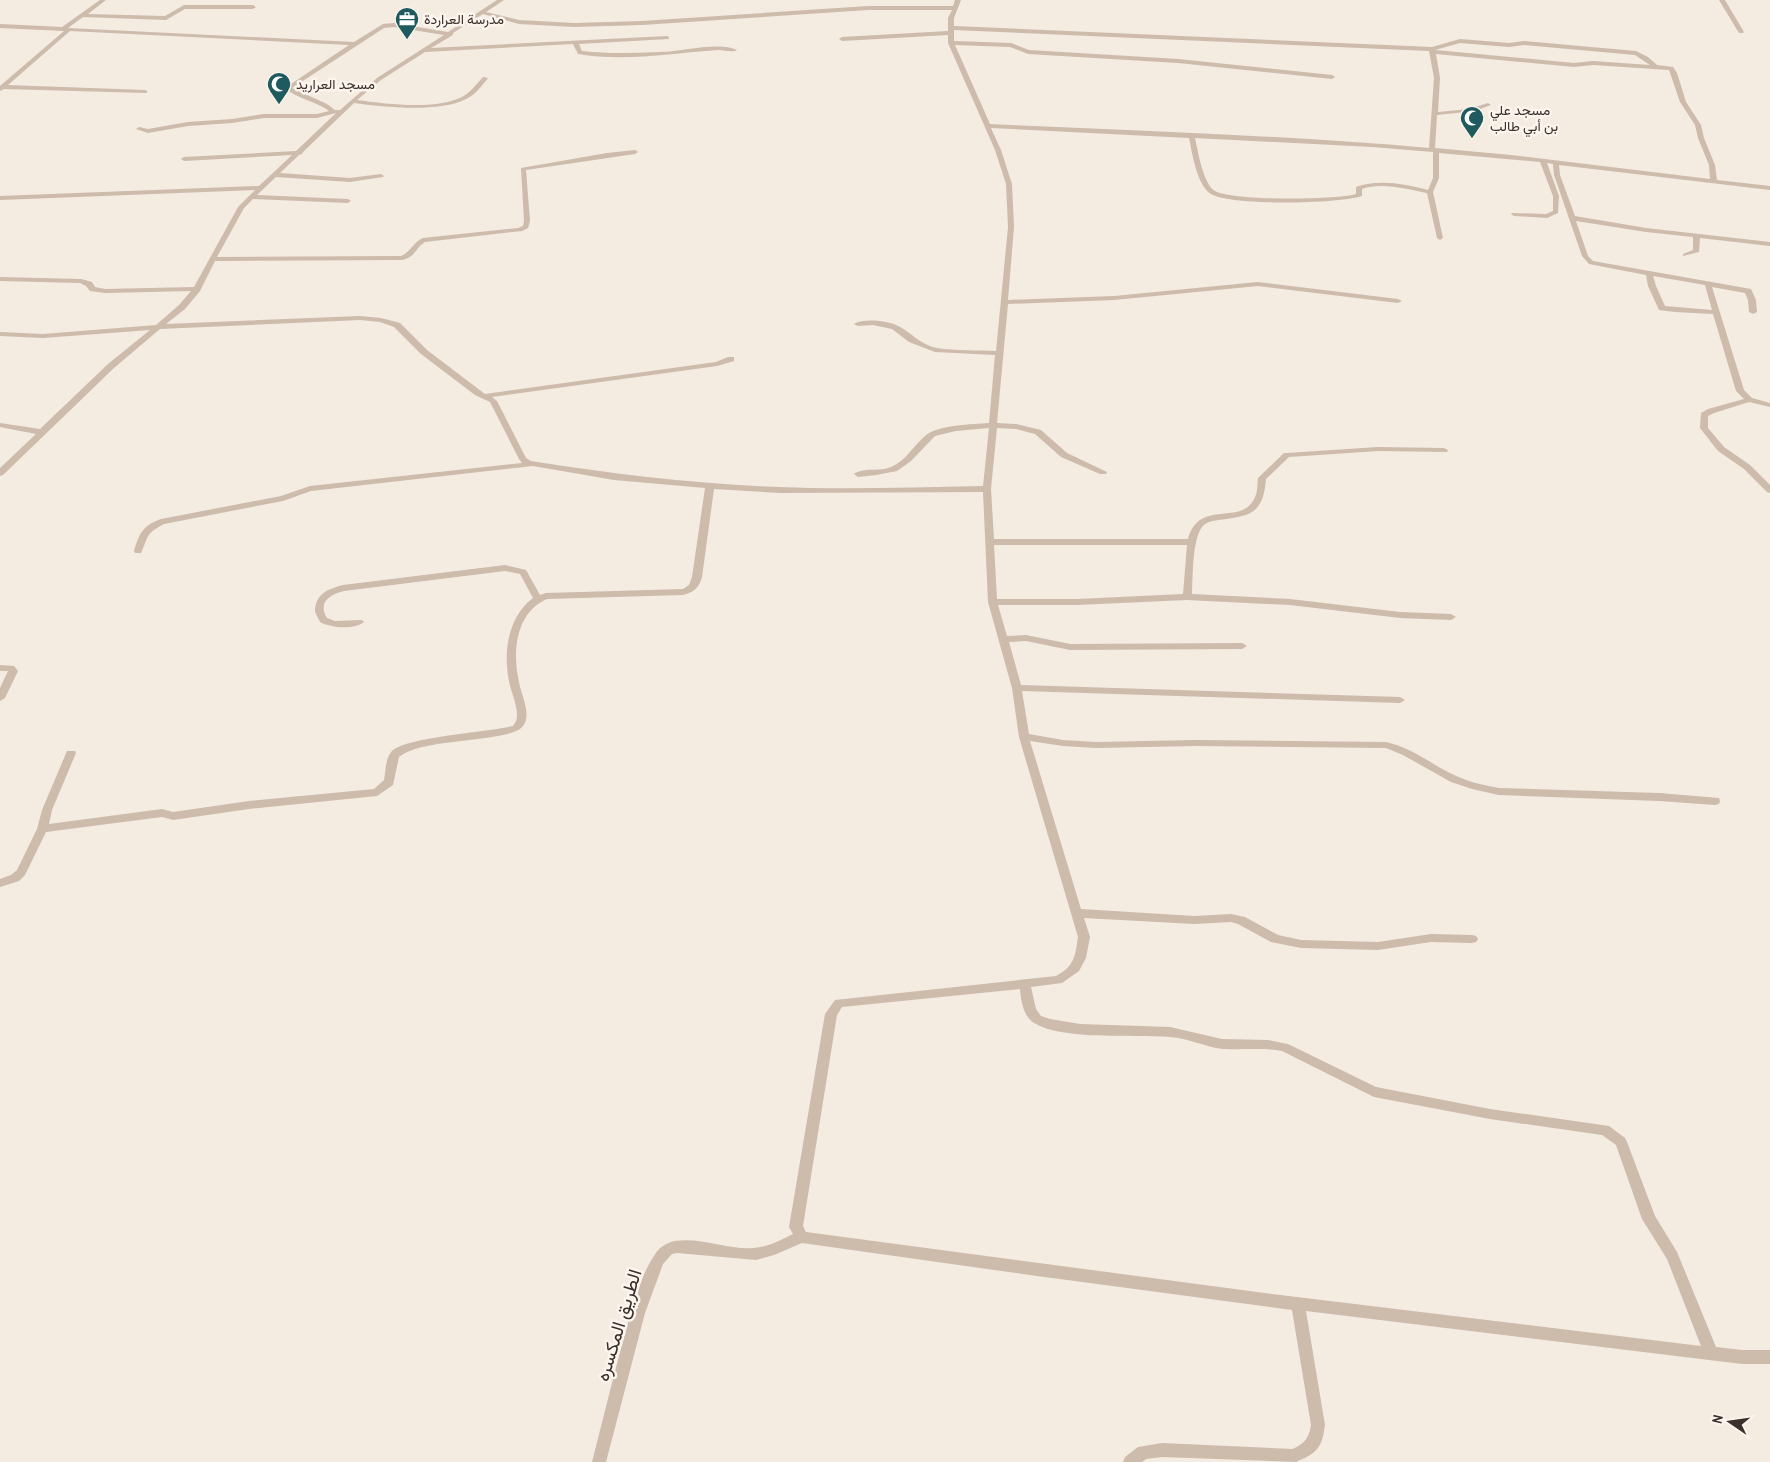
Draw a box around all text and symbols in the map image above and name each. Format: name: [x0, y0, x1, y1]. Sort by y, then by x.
office icon: مدرسة العراردة: [394, 6, 420, 40]
place label: مدرسة العراردة: [424, 10, 504, 28]
mosque icon: مسجد العراريد: [266, 71, 292, 105]
place label: مسجد العراريد: [296, 75, 375, 93]
place label: مسجد علي بن أبي طالب: [1490, 101, 1558, 138]
mosque icon: مسجد علي بن أبي طالب: [1459, 105, 1485, 139]
street label: الطريق المكسره: [589, 1266, 647, 1384]
north arrow: [1705, 1397, 1755, 1447]
text: N: [1708, 1413, 1727, 1425]

